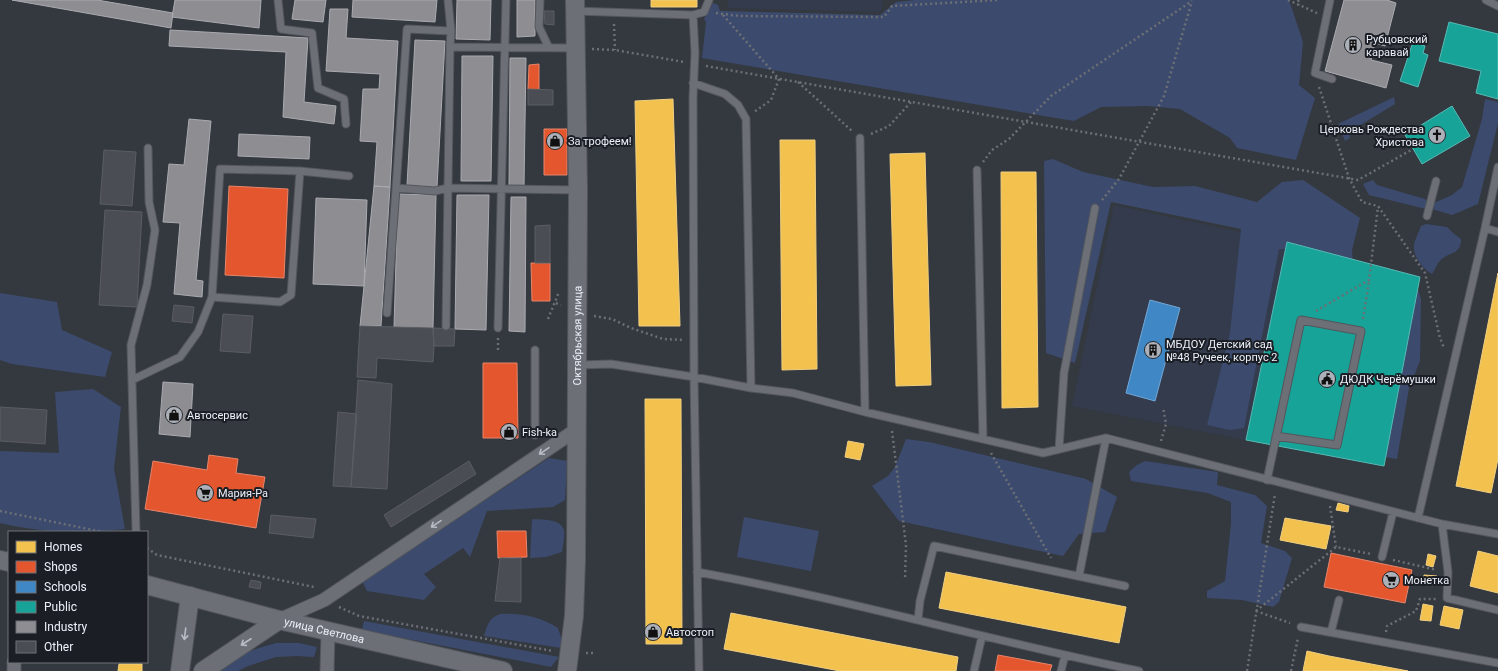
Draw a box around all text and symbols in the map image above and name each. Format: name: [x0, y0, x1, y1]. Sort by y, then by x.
place label: Рубцовский каравай: [1366, 33, 1428, 59]
building icon: Рубцовский каравай: [1343, 35, 1363, 55]
place label: Церковь Рождества Христова: [1320, 123, 1424, 149]
church icon: Церковь Рождества Христова: [1427, 125, 1447, 145]
shop icon: За трофеем!: [545, 131, 565, 151]
place label: За трофеем!: [568, 135, 632, 148]
street label: Октябрьская улица: [570, 286, 584, 385]
place label: МБДОУ Детский сад №48 Ручеек, корпус 2: [1166, 338, 1278, 364]
building icon: МБДОУ Детский сад №48 Ручеек, корпус 2: [1143, 340, 1163, 360]
public building icon: ДЮДК Черёмушки: [1317, 369, 1337, 389]
place label: ДЮДК Черёмушки: [1340, 373, 1436, 386]
shop icon: Автосервис: [164, 405, 184, 425]
place label: Автосервис: [187, 409, 248, 422]
shop icon: Fish-ka: [499, 422, 519, 442]
place label: Fish-ka: [522, 426, 557, 439]
one-way arrow: [538, 448, 550, 456]
supermarket icon: Мария-Ра: [195, 483, 215, 503]
place label: Мария-Ра: [218, 487, 268, 500]
one-way arrow: [431, 520, 442, 528]
legend: [8, 531, 148, 663]
text: Homes: [44, 540, 82, 554]
text: Shops: [44, 560, 78, 574]
supermarket icon: Монетка: [1381, 570, 1401, 590]
place label: Монетка: [1404, 574, 1449, 587]
text: Schools: [44, 580, 87, 594]
text: Public: [44, 600, 77, 614]
street label: улица Светлова: [283, 615, 366, 646]
text: Industry: [44, 620, 88, 634]
shop icon: Автостоп: [643, 622, 663, 642]
place label: Автостоп: [666, 626, 714, 639]
one-way arrow: [182, 627, 189, 640]
one-way arrow: [241, 638, 252, 646]
text: Other: [44, 640, 73, 654]

